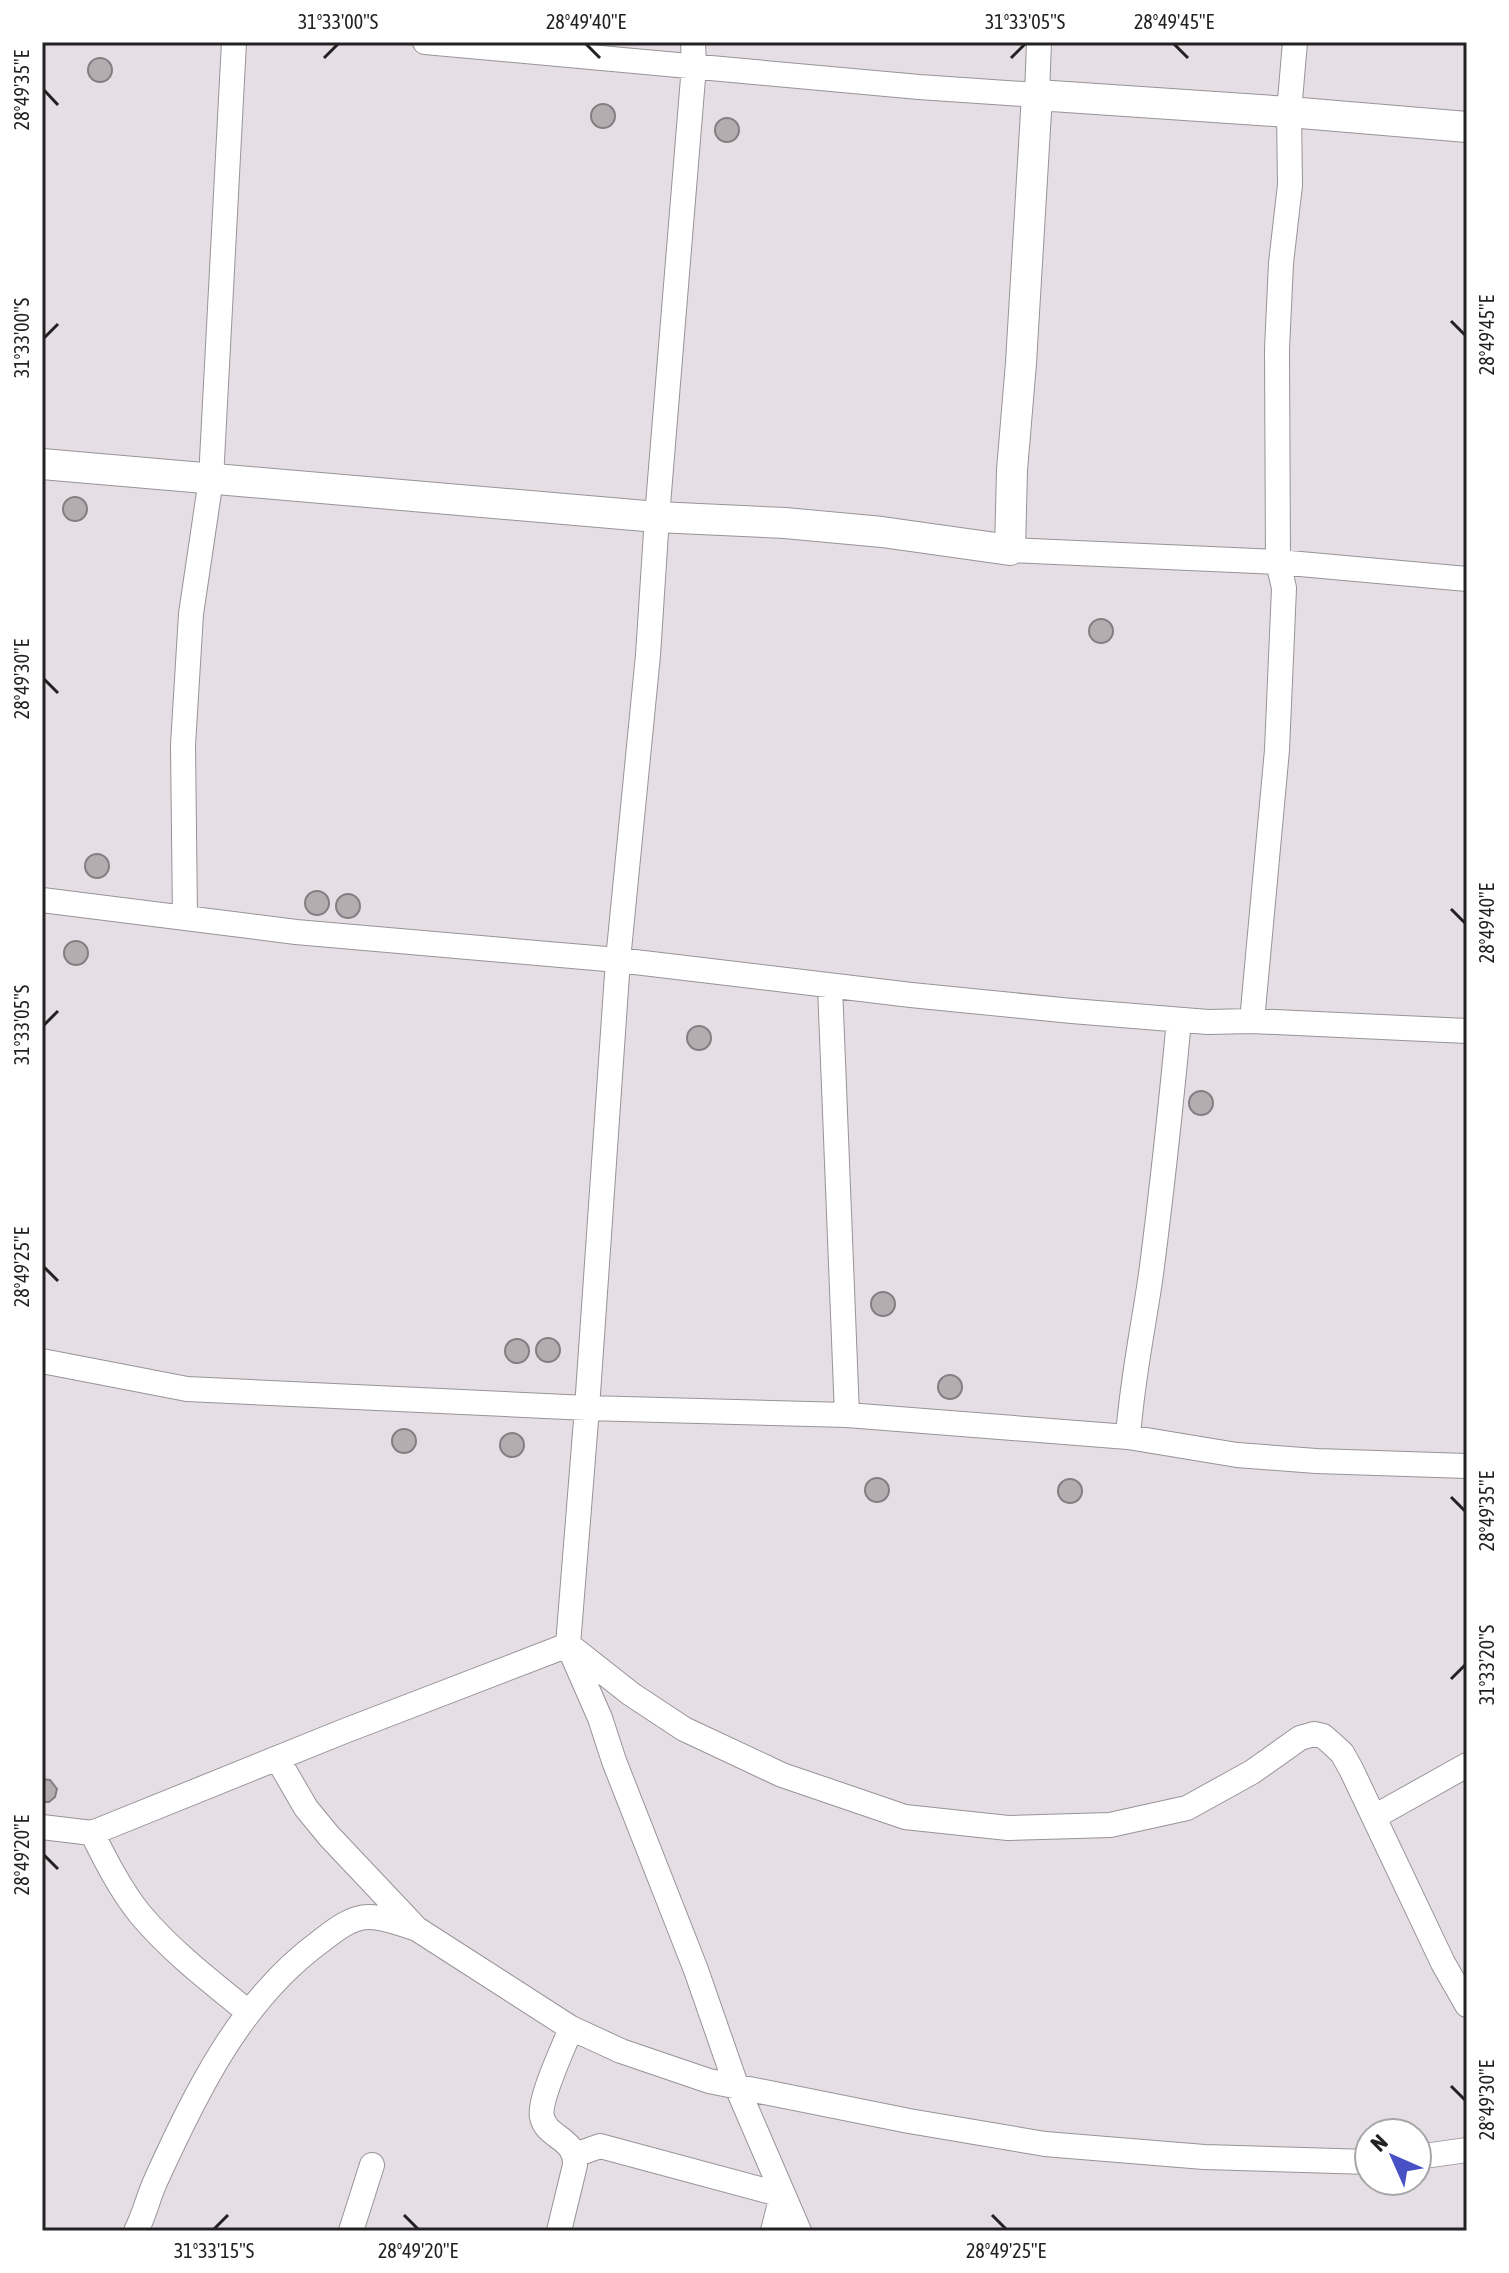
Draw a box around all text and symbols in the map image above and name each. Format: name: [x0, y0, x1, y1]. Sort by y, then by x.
text: 31°33'00"S: [298, 10, 378, 33]
text: 28°49'40"E: [546, 10, 627, 33]
text: 31°33'05"S: [985, 10, 1065, 33]
text: 28°49'45"E: [1134, 10, 1215, 33]
text: 28°49'35"E: [10, 49, 33, 130]
text: 28°49'45"E: [1475, 294, 1498, 375]
text: 31°33'00"S: [10, 298, 33, 378]
text: 28°49'30"E: [10, 638, 33, 719]
text: 28°49'40"E: [1475, 882, 1498, 963]
text: 31°33'05"S: [10, 985, 33, 1065]
text: 28°49'25"E: [10, 1226, 33, 1307]
text: 28°49'35"E: [1475, 1470, 1498, 1551]
text: 31°33'20"S: [1475, 1625, 1498, 1705]
text: 28°49'20"E: [10, 1814, 33, 1895]
text: 28°49'30"E: [1475, 2059, 1498, 2140]
north arrow: [1353, 2117, 1433, 2197]
text: N: [1365, 2129, 1393, 2157]
text: 31°33'15"S: [174, 2239, 254, 2262]
text: 28°49'20"E: [378, 2239, 459, 2262]
text: 28°49'25"E: [966, 2239, 1047, 2262]

